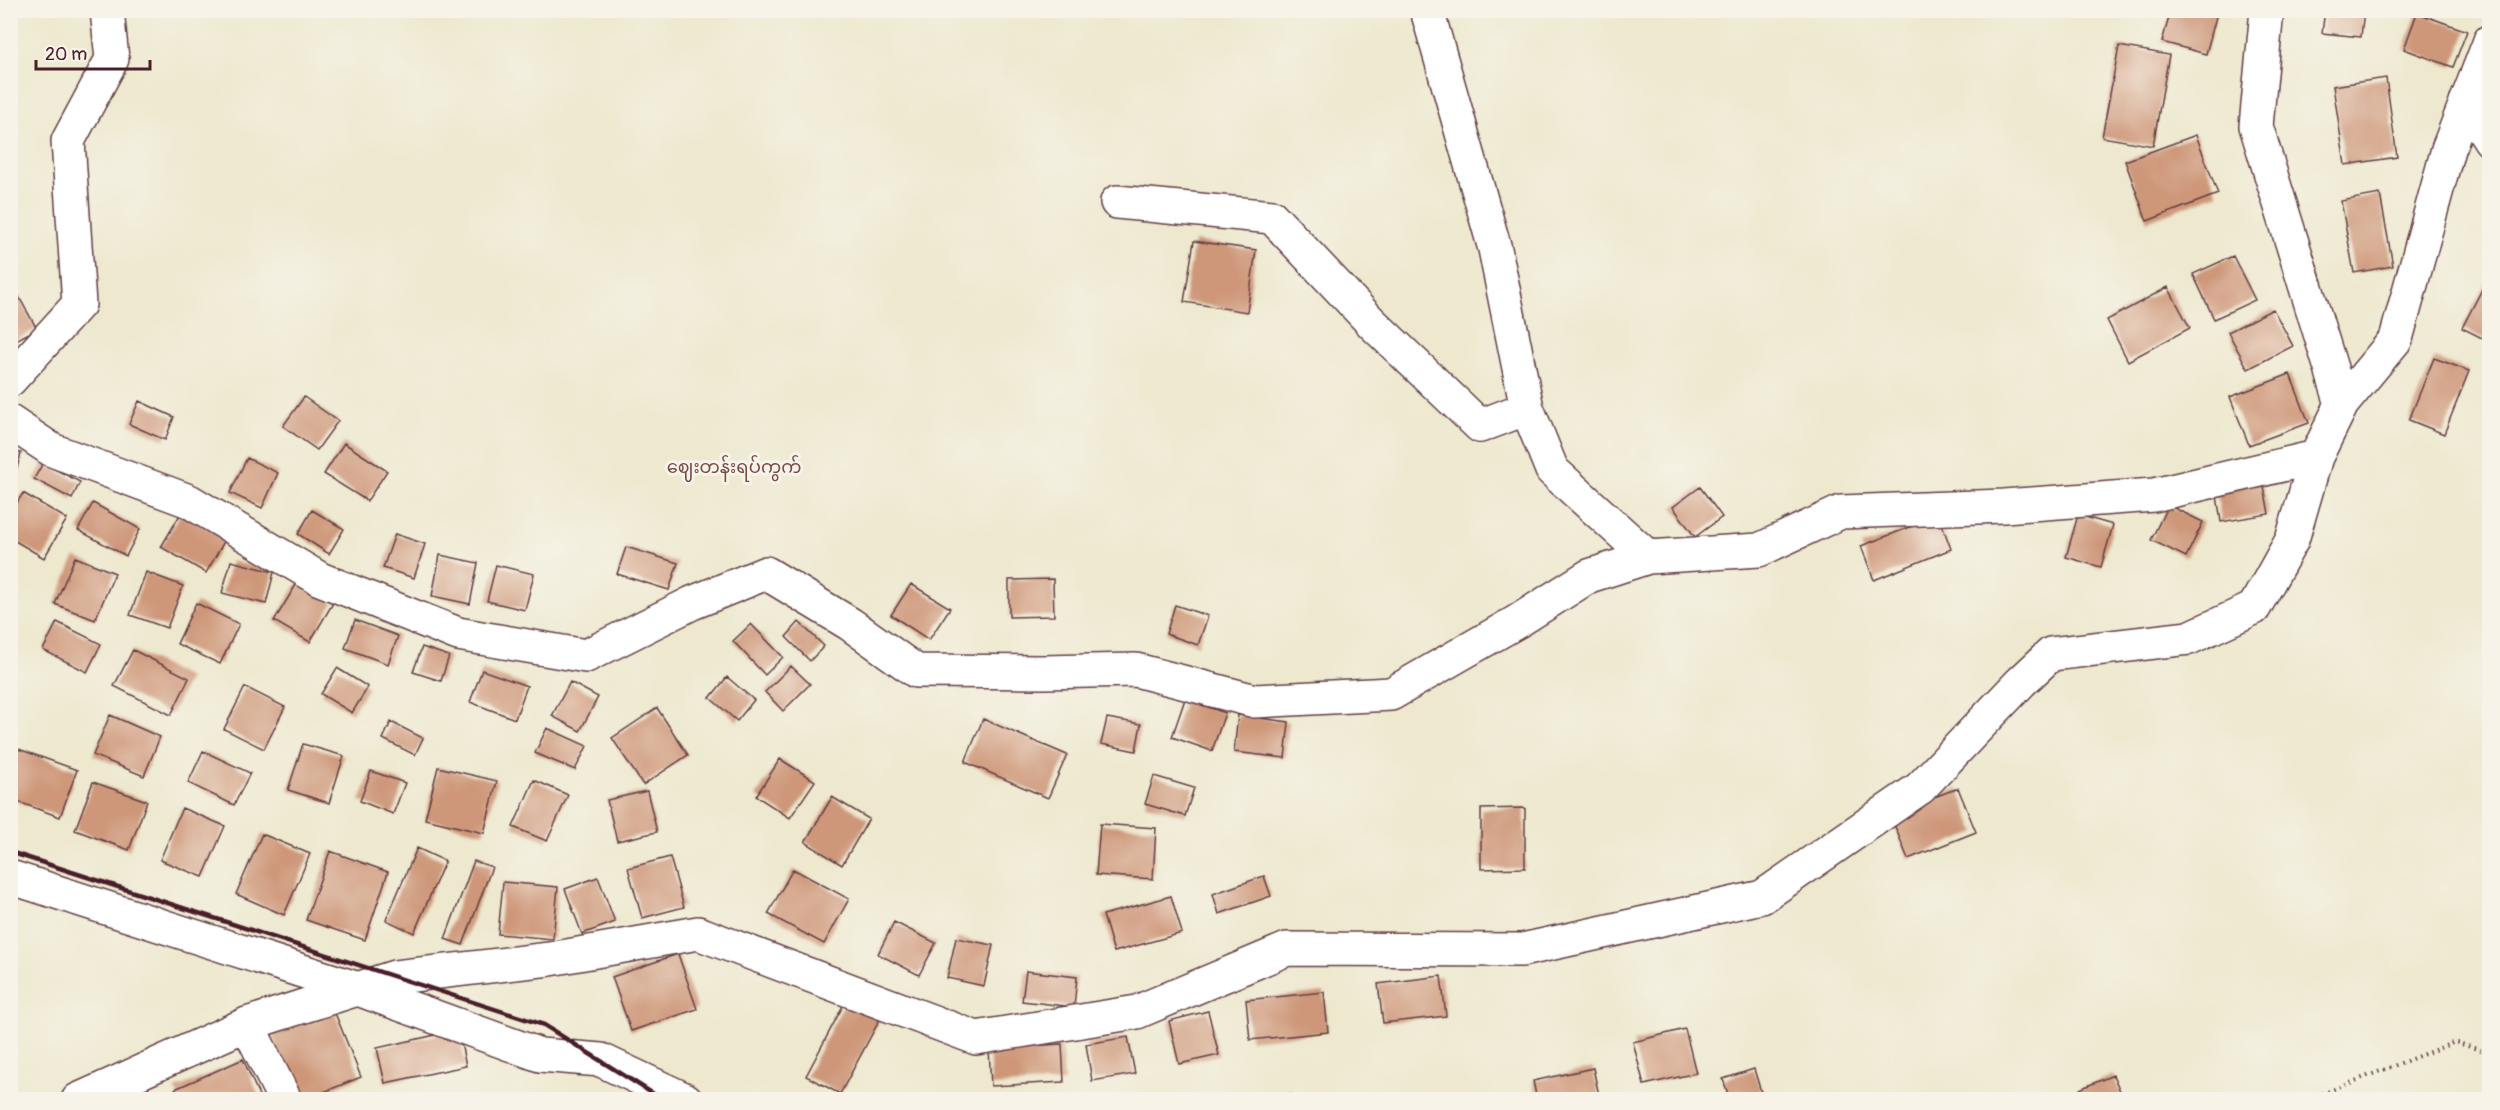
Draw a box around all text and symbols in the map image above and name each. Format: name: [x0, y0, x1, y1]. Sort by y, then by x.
scale bar: [36, 33, 150, 71]
text: 20 m: [45, 43, 87, 66]
district label: ဈေးတန်းရပ်ကွက်: [667, 454, 801, 482]

